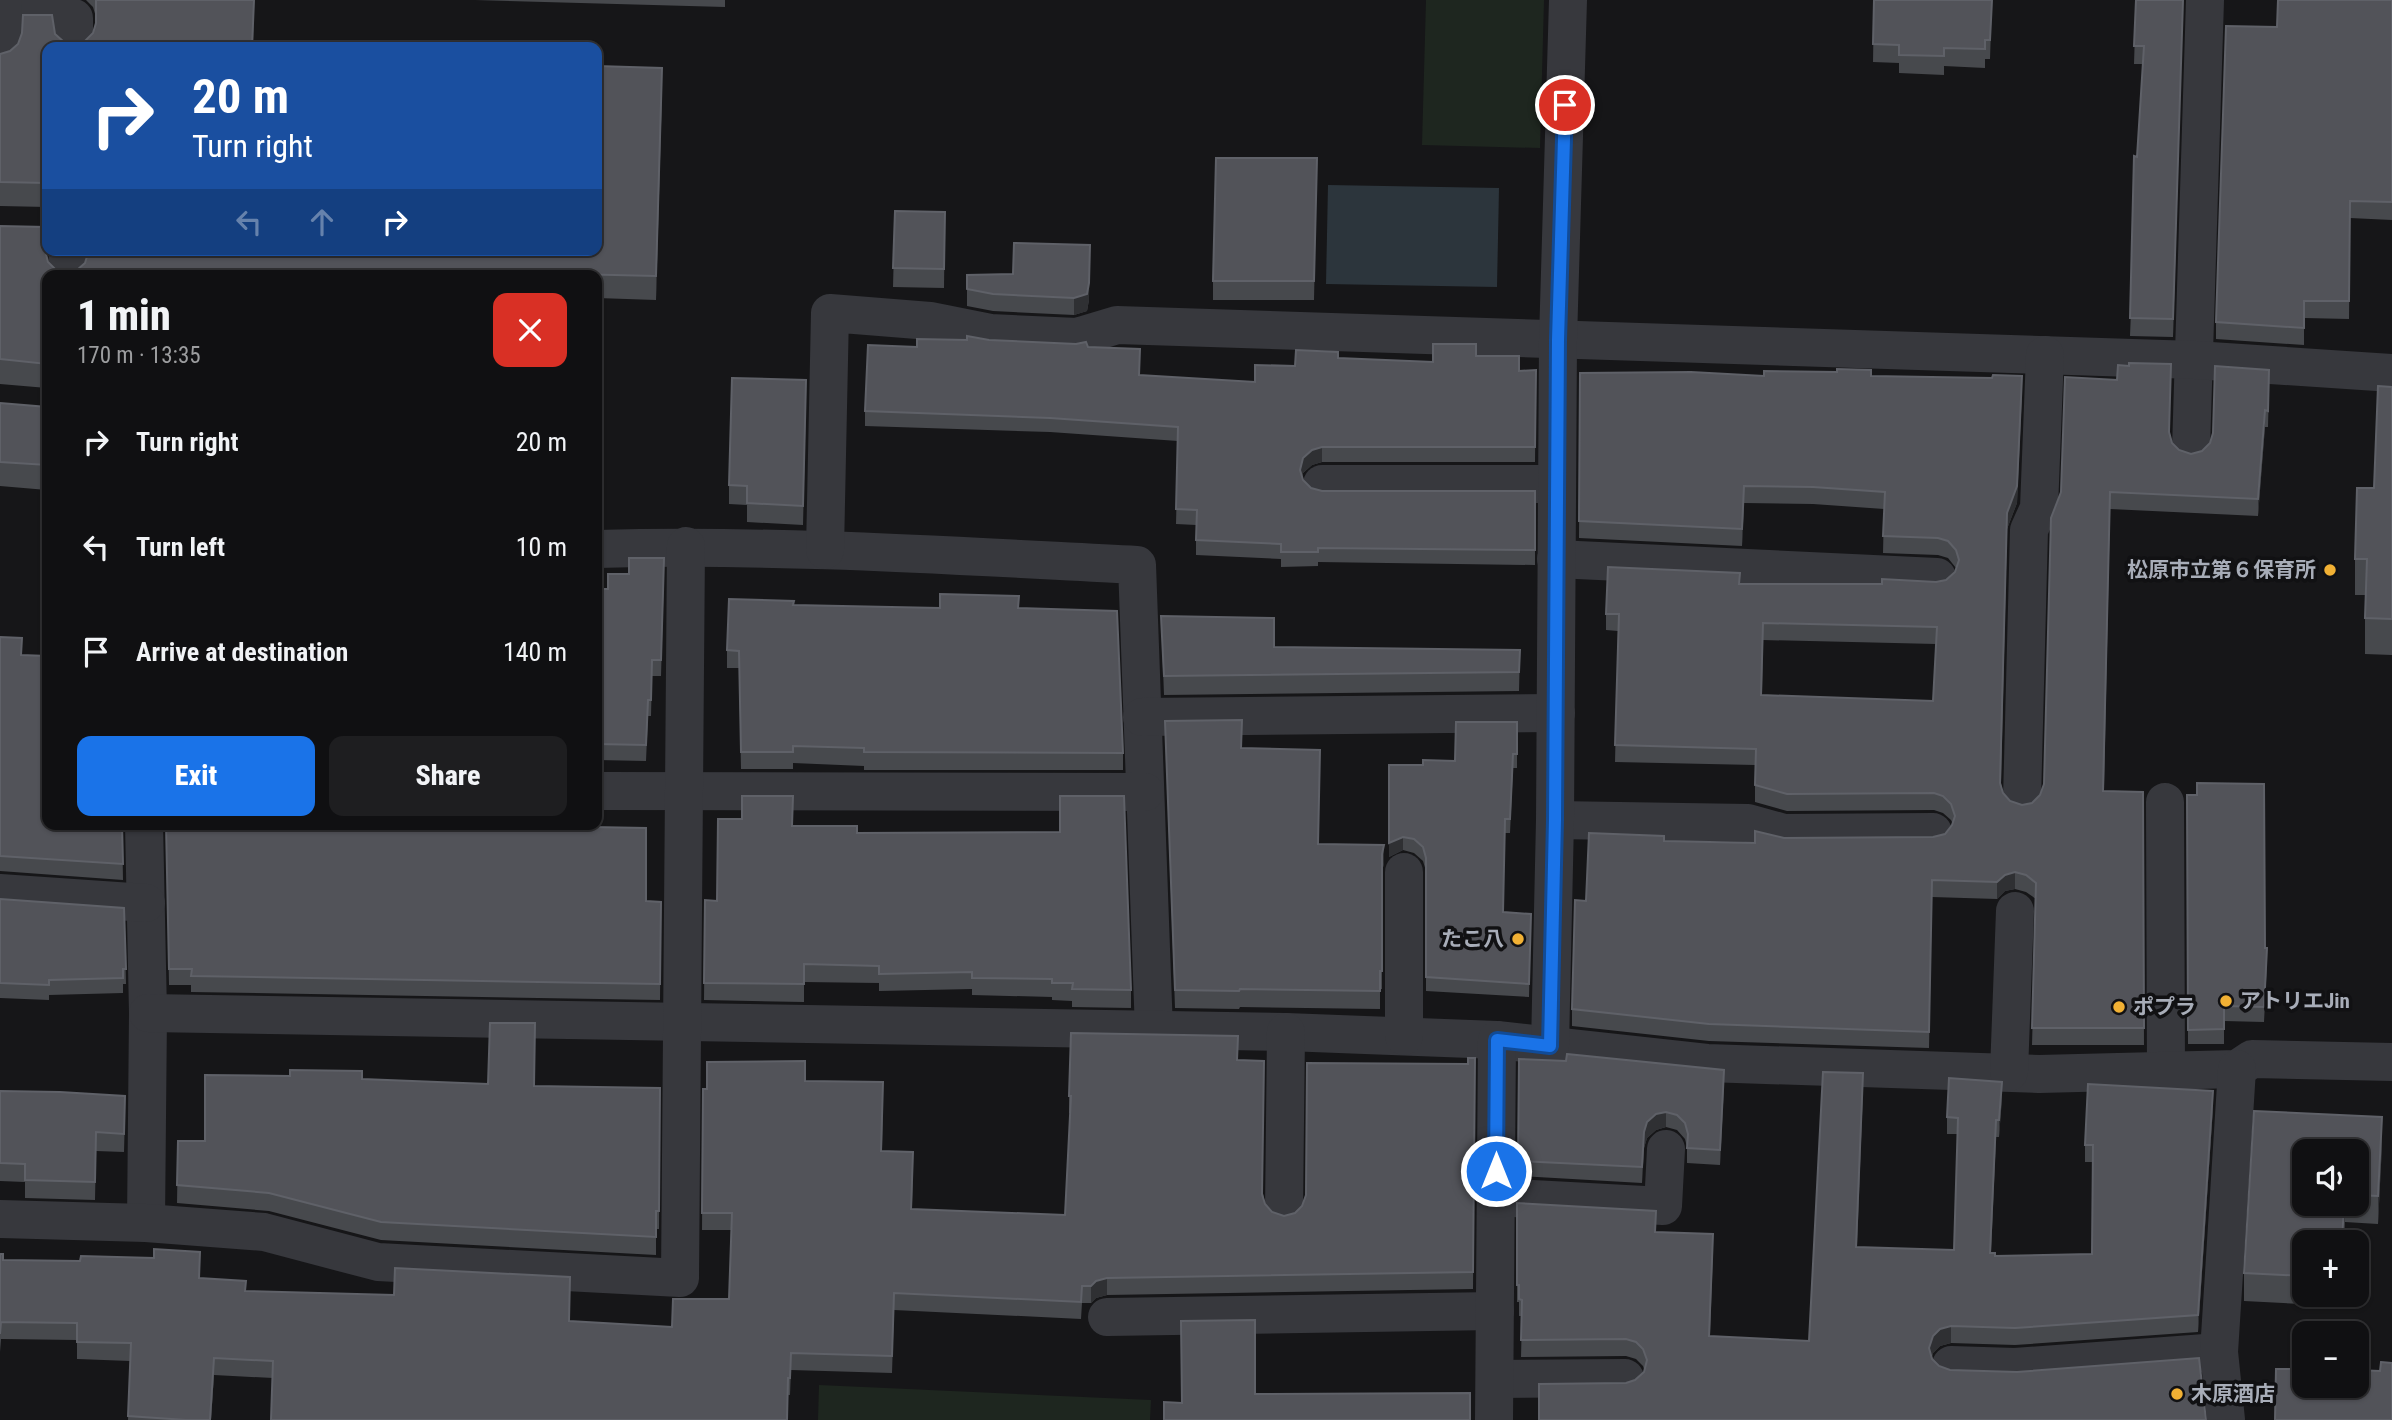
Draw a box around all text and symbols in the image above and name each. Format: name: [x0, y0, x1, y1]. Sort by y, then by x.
text: 20 m: [192, 68, 289, 125]
icon: right: [77, 70, 168, 161]
pin: [1535, 75, 1595, 135]
icon: arrive: [1546, 86, 1584, 124]
text: Turn right: [192, 127, 313, 165]
icon: left: [230, 203, 268, 241]
icon: ahead: [303, 203, 341, 241]
icon: right: [376, 203, 414, 241]
text: 1 min: [77, 291, 171, 340]
button: close: [493, 293, 567, 367]
text: 170 m · 13:35: [77, 342, 201, 369]
icon: right: [77, 423, 115, 461]
text: Turn right: [136, 427, 238, 457]
text: 20 m: [516, 427, 567, 457]
icon: left: [77, 528, 115, 566]
text: Turn left: [136, 532, 225, 562]
text: 10 m: [516, 532, 567, 562]
place label: 松原市立第６保育所: [2127, 558, 2316, 582]
marker: 松原市立第６保育所: [2322, 562, 2338, 578]
icon: arrive: [77, 633, 115, 671]
text: Arrive at destination: [136, 637, 348, 667]
text: 140 m: [503, 637, 567, 667]
button: Exit: [77, 736, 315, 816]
button: Share: [329, 736, 567, 816]
place label: たこ八: [1441, 927, 1504, 951]
marker: たこ八: [1510, 931, 1526, 947]
place label: アトリエJin: [2240, 989, 2350, 1013]
marker: アトリエJin: [2218, 993, 2234, 1009]
place label: ポプラ: [2133, 995, 2196, 1019]
marker: ポプラ: [2111, 999, 2127, 1015]
position arrow: [1459, 1134, 1533, 1208]
map controls: [2292, 1139, 2369, 1398]
button: sound: [2292, 1139, 2369, 1216]
button: +: [2292, 1230, 2369, 1307]
button: −: [2292, 1321, 2369, 1398]
place label: 木原酒店: [2191, 1382, 2275, 1406]
marker: 木原酒店: [2169, 1386, 2185, 1402]

